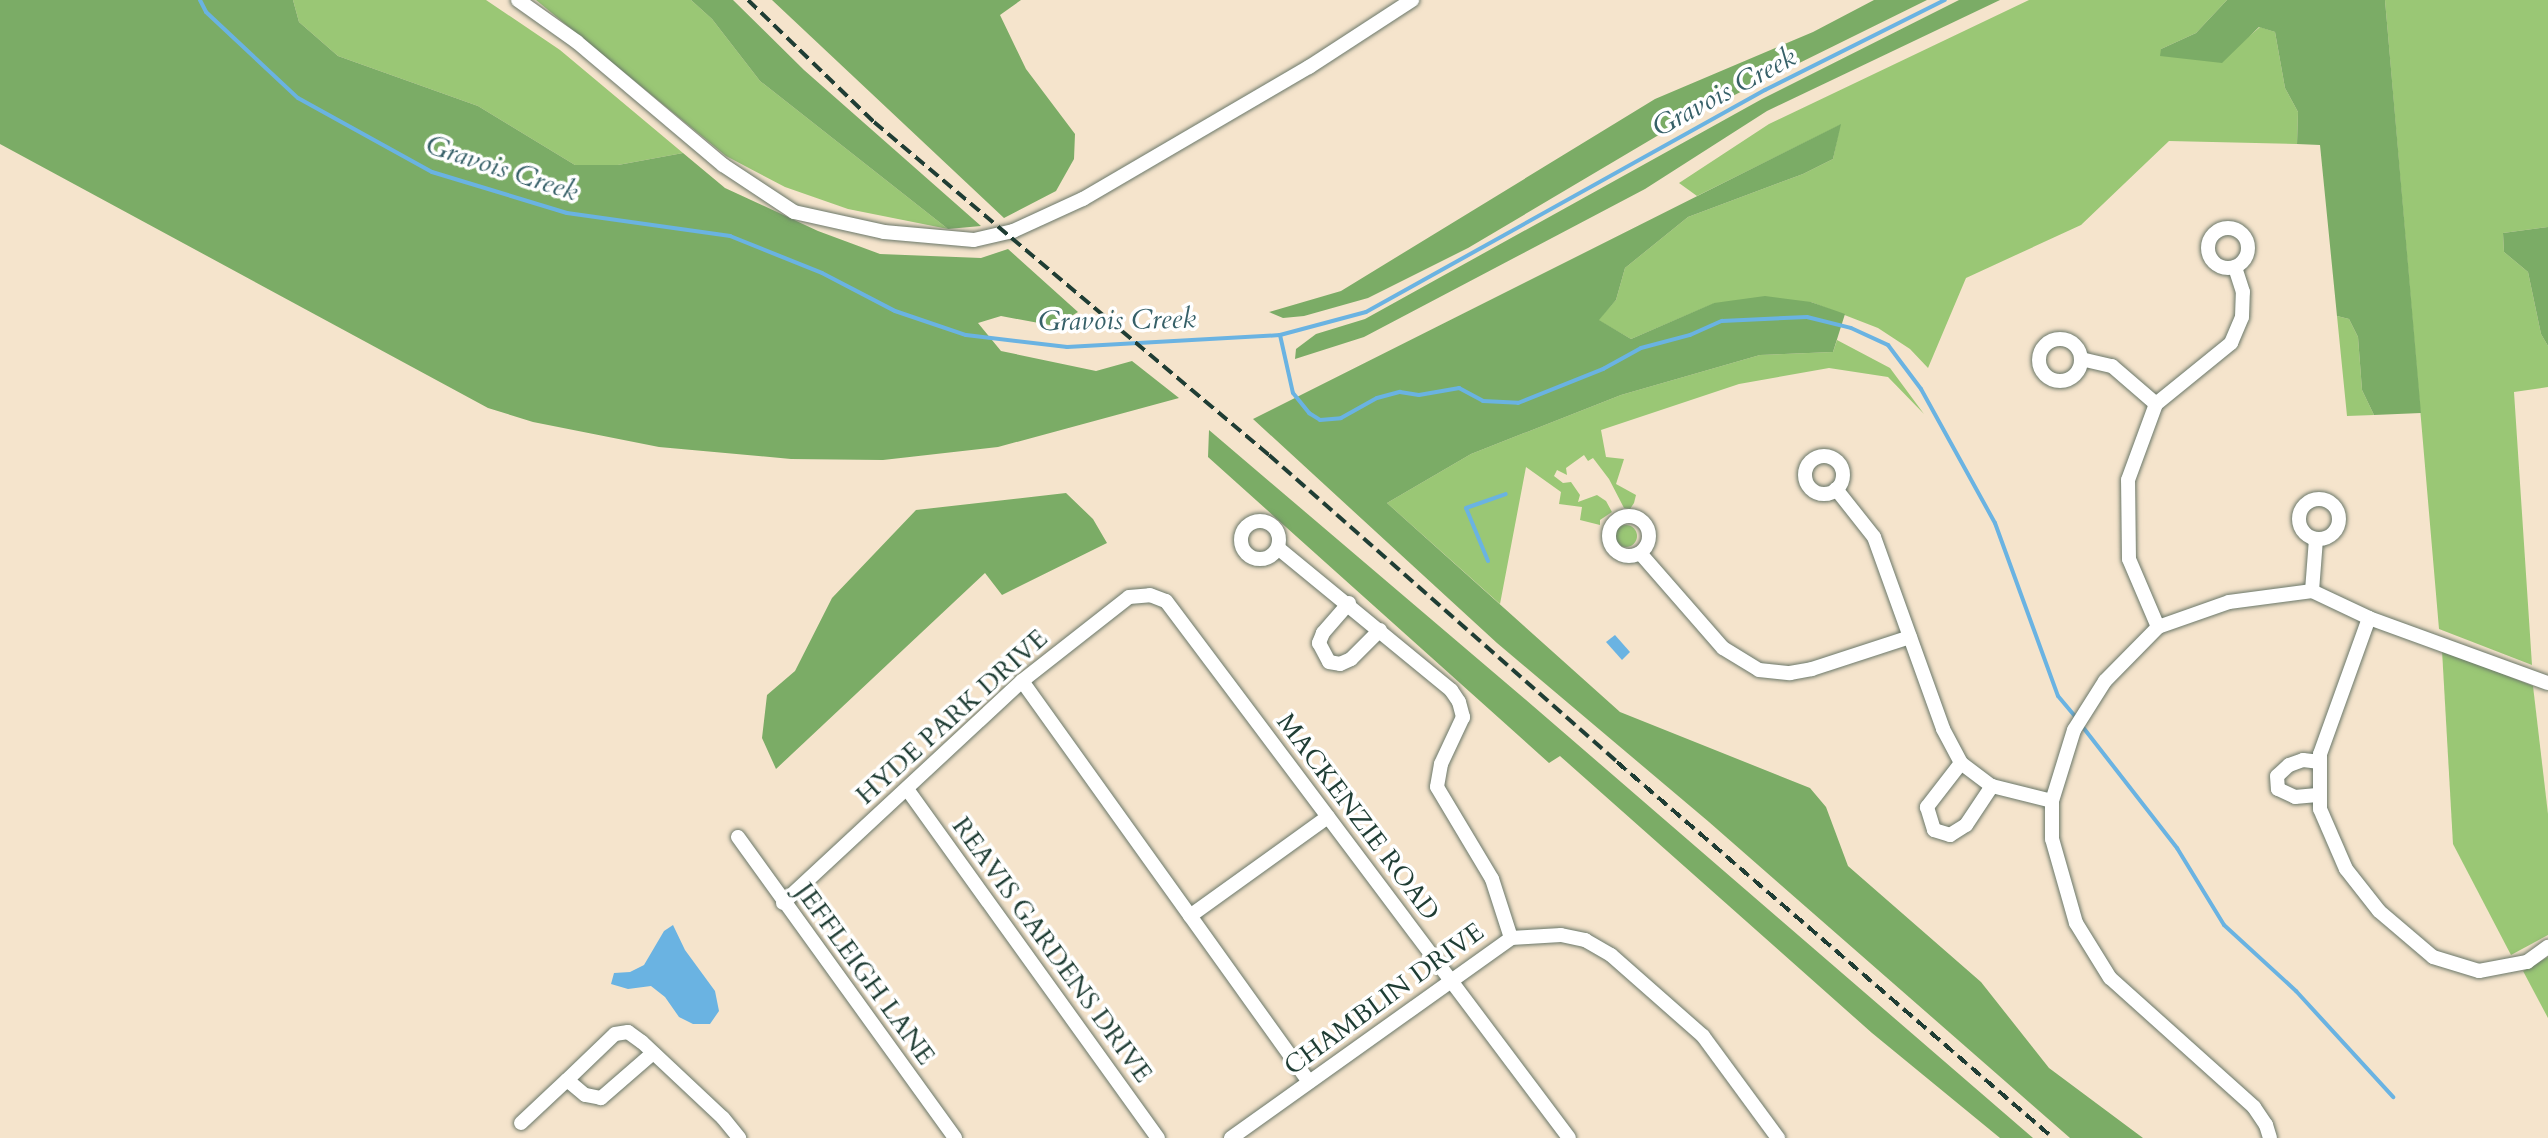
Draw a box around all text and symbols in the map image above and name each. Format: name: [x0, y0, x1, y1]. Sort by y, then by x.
water label: Gravois Creek: [1646, 40, 1802, 144]
water label: Gravois Creek: [422, 128, 582, 208]
water label: Gravois Creek: [1038, 302, 1196, 338]
street label: HYDE PARK DRIVE: [850, 623, 1054, 811]
street label: MACKENZIE ROAD: [1270, 707, 1446, 927]
street label: REAVIS GARDENS DRIVE: [945, 811, 1159, 1089]
street label: JEFFLEIGH LANE: [789, 877, 941, 1071]
street label: CHAMBLIN DRIVE: [1278, 916, 1490, 1082]

